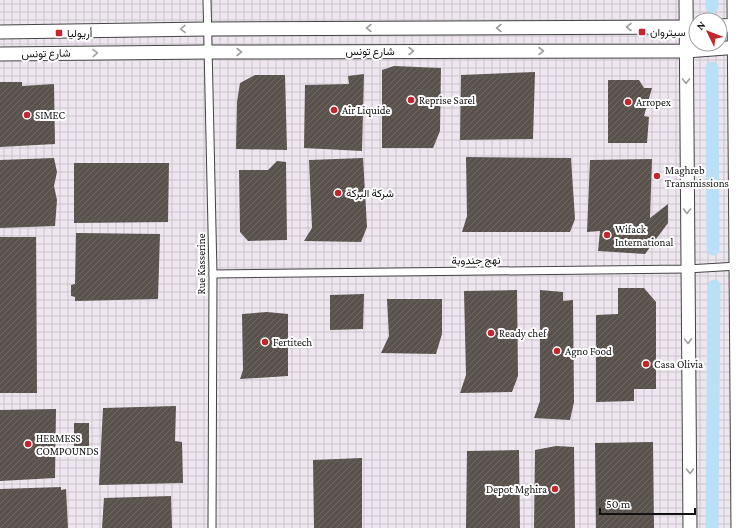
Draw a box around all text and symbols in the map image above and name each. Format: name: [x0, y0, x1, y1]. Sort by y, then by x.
north arrow: [688, 12, 728, 52]
text: N: [694, 18, 708, 32]
one-way arrow: [626, 23, 632, 31]
one-way arrow: [366, 24, 372, 32]
one-way arrow: [496, 24, 502, 32]
one-way arrow: [180, 25, 186, 33]
place label: سيتروان: [650, 26, 686, 39]
place label: أريوليا: [67, 27, 93, 40]
marker: سيتروان: [637, 27, 647, 37]
marker: أريوليا: [54, 28, 64, 38]
street label: شارع تونس: [345, 45, 395, 59]
street label: شارع تونس: [21, 47, 71, 61]
one-way arrow: [408, 47, 414, 55]
one-way arrow: [538, 47, 544, 55]
one-way arrow: [236, 48, 242, 56]
one-way arrow: [92, 49, 98, 57]
one-way arrow: [682, 78, 690, 84]
place label: Reprise Sarel: [419, 94, 475, 107]
marker: Reprise Sarel: [406, 95, 416, 105]
place label: Arropex: [636, 96, 671, 109]
marker: Arropex: [623, 97, 633, 107]
place label: Air Liquide: [342, 104, 391, 117]
marker: Air Liquide: [329, 105, 339, 115]
place label: SIMEC: [35, 109, 66, 121]
marker: SIMEC: [22, 110, 32, 120]
place label: Maghreb Transmissions: [665, 164, 729, 189]
marker: Maghreb Transmissions: [652, 171, 662, 181]
place label: شركة البركة: [346, 187, 394, 200]
marker: شركة البركة: [333, 188, 343, 198]
one-way arrow: [683, 208, 691, 214]
place label: Wifack International: [615, 223, 674, 248]
marker: Wifack International: [602, 230, 612, 240]
street label: Rue Kasserine: [195, 233, 207, 295]
street label: نهج جندوبة: [451, 254, 501, 268]
place label: Ready chef: [499, 327, 547, 340]
marker: Ready chef: [486, 328, 496, 338]
place label: Fertitech: [273, 336, 312, 348]
marker: Fertitech: [260, 337, 270, 347]
one-way arrow: [684, 338, 692, 344]
place label: Agno Food: [565, 345, 612, 358]
marker: Agno Food: [552, 346, 562, 356]
place label: Casa Olivia: [654, 358, 703, 370]
marker: Casa Olivia: [641, 359, 651, 369]
place label: HERMESS COMPOUNDS: [36, 432, 99, 457]
marker: HERMESS COMPOUNDS: [23, 439, 33, 449]
one-way arrow: [686, 468, 694, 474]
place label: Depot Mghira: [486, 483, 547, 496]
marker: Depot Mghira: [550, 484, 560, 494]
scale bar: [600, 490, 695, 516]
text: 50 m: [606, 497, 631, 511]

